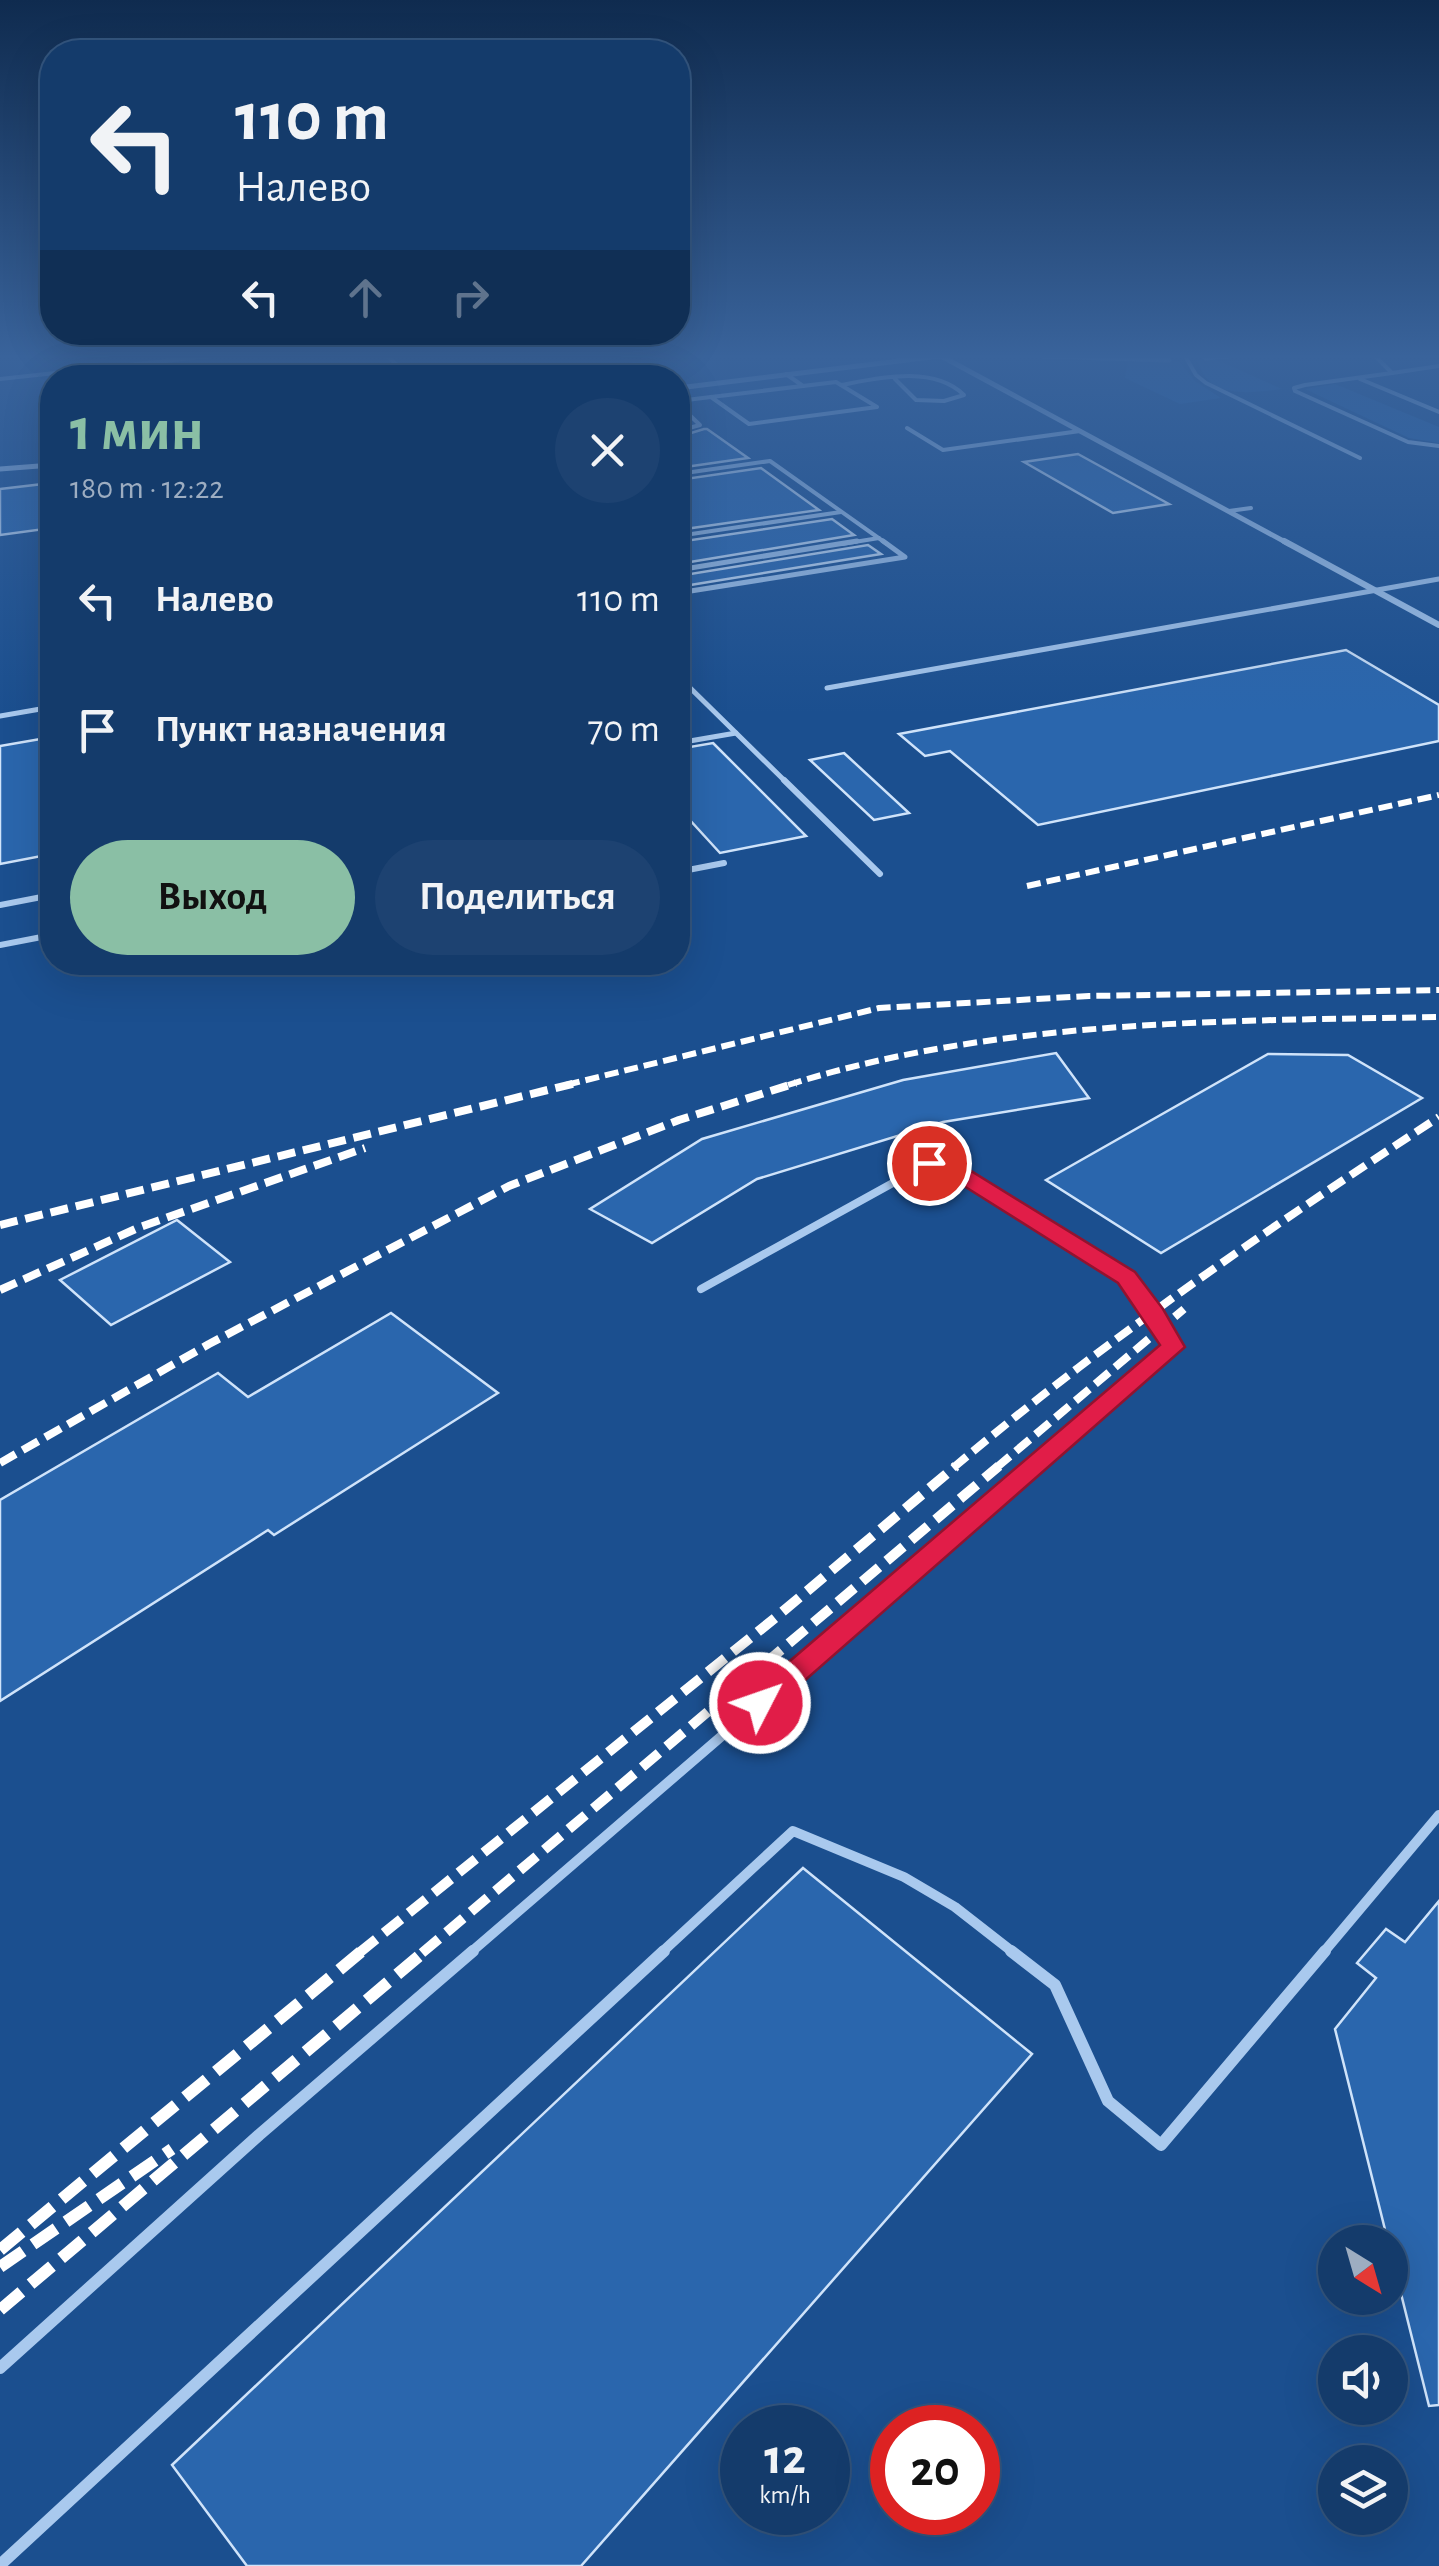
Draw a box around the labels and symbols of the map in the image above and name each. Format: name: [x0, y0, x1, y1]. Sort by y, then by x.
pin: [887, 1121, 972, 1206]
position arrow: [708, 1651, 812, 1755]
north arrow: [1318, 2225, 1408, 2315]
speed limit sign: 20: [870, 2405, 1000, 2535]

